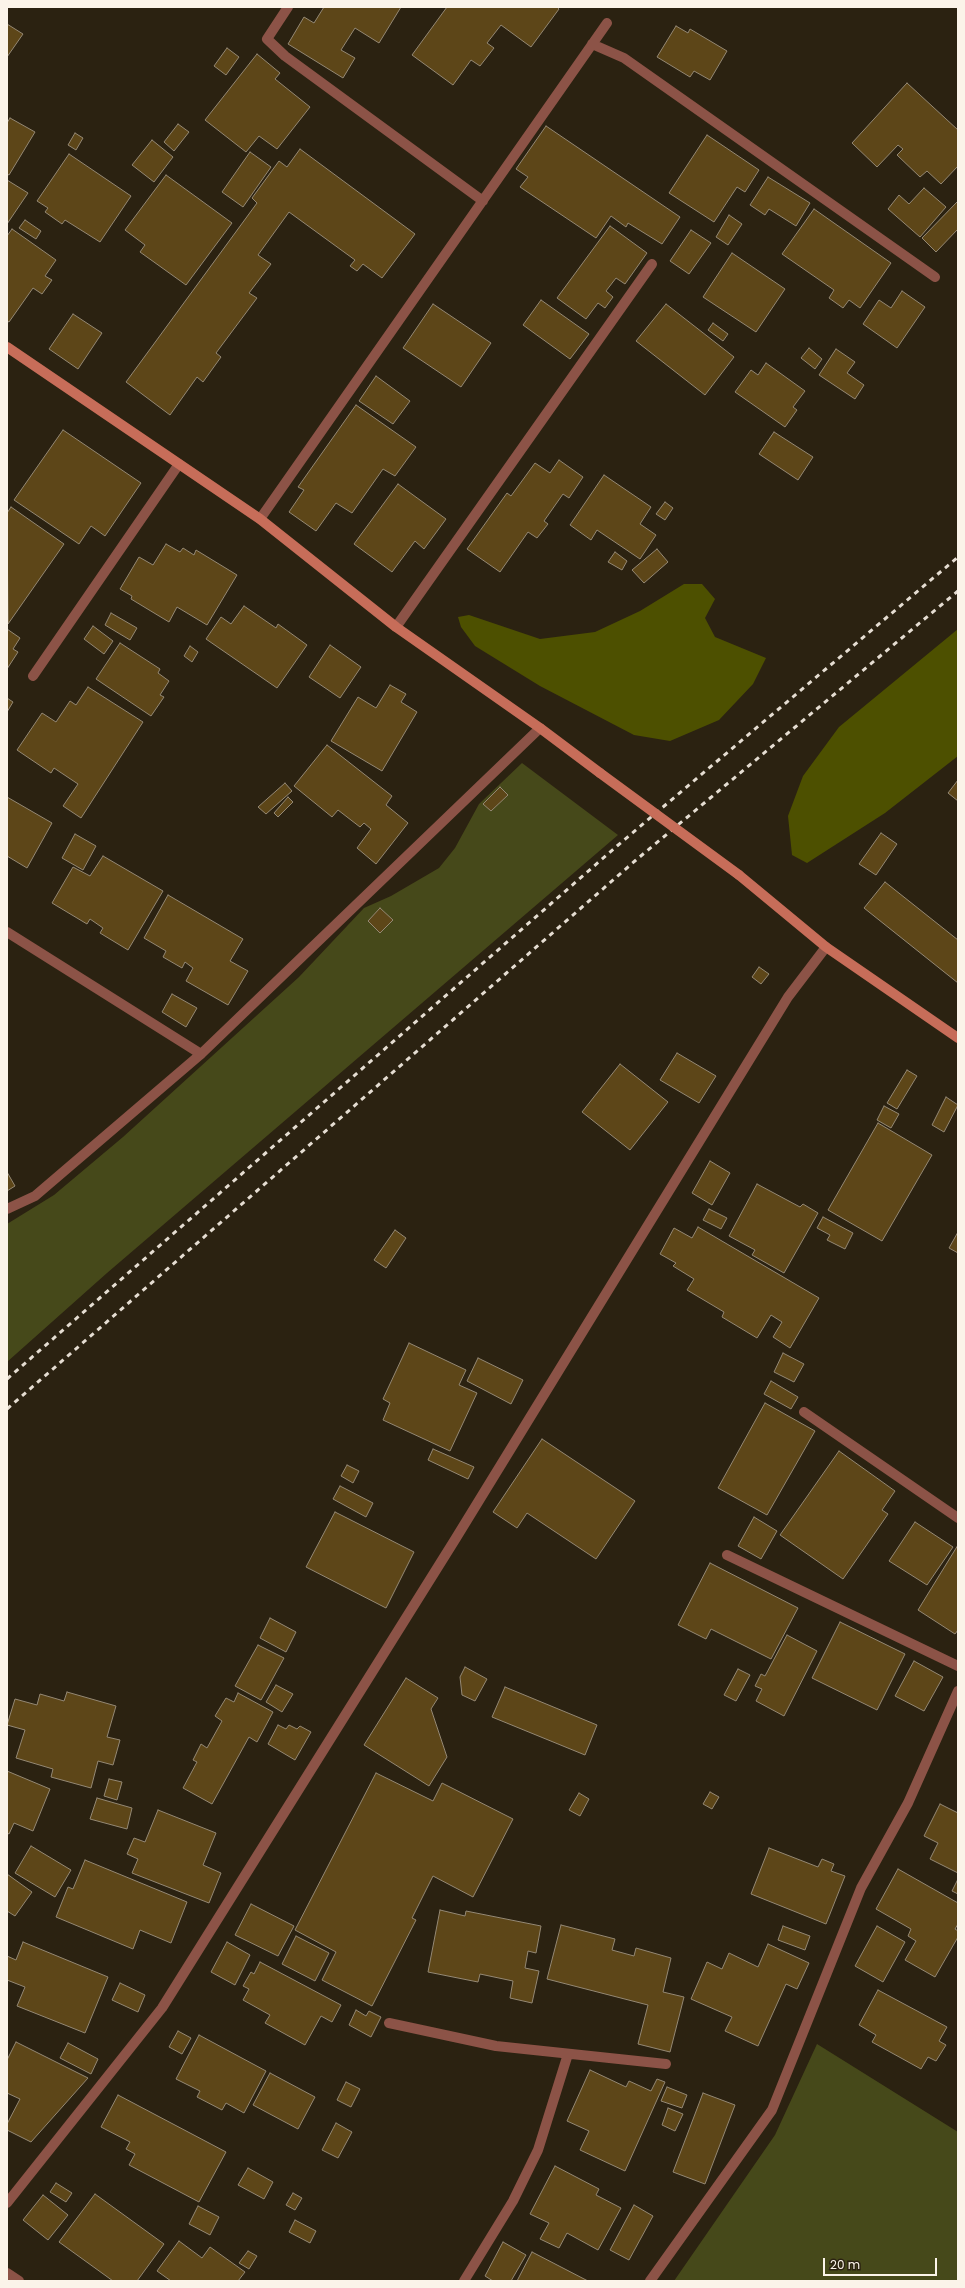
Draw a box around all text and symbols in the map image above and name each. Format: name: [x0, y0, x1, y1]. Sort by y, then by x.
scale bar: [825, 2250, 939, 2276]
text: 20 m: [830, 2256, 860, 2273]

